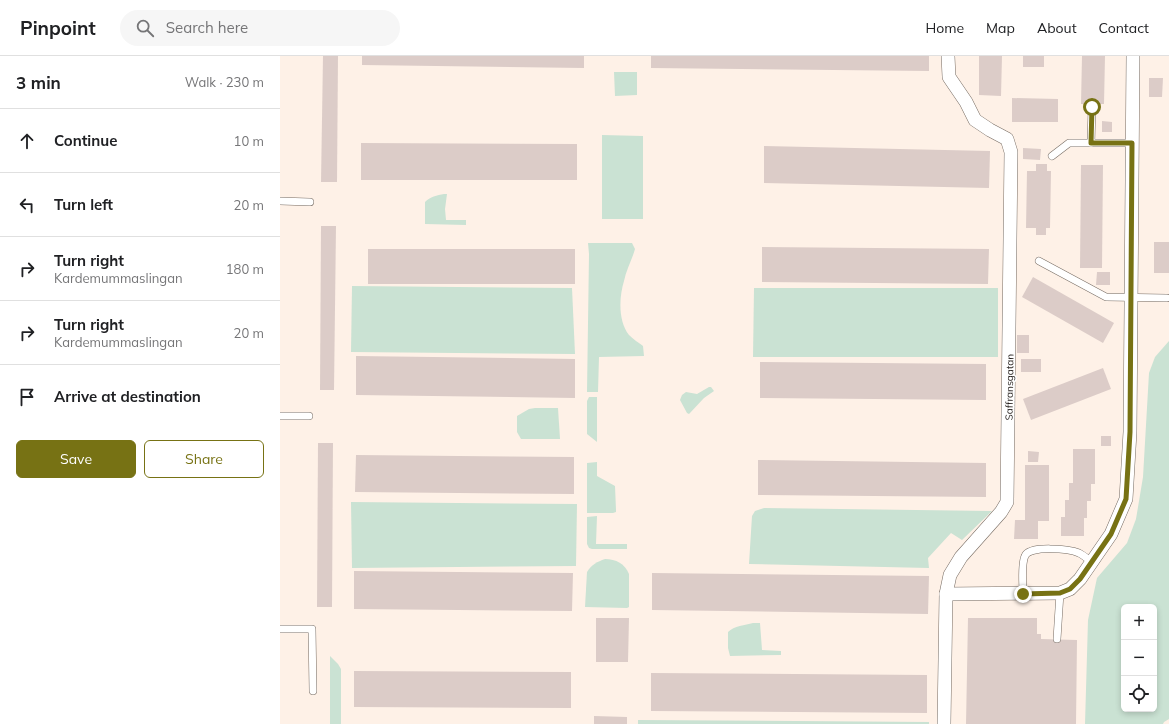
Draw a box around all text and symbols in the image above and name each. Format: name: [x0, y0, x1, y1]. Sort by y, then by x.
search box: [120, 10, 400, 46]
text: Pinpoint: [20, 16, 96, 40]
icon: search: [134, 17, 156, 39]
text: Search here: [166, 18, 248, 37]
text: Home: [925, 19, 964, 37]
text: Map: [986, 19, 1015, 37]
text: About: [1037, 19, 1077, 37]
text: Contact: [1099, 19, 1149, 37]
text: 3 min: [16, 72, 61, 93]
text: Walk · 230 m: [185, 74, 264, 90]
route start: [1083, 98, 1101, 116]
icon: ahead: [16, 130, 38, 152]
text: Continue: [54, 131, 117, 150]
text: 10 m: [234, 133, 264, 149]
icon: left: [16, 194, 38, 216]
text: Turn left: [54, 195, 113, 214]
text: 20 m: [234, 197, 264, 213]
text: Turn right: [54, 251, 124, 270]
icon: right: [16, 258, 38, 280]
text: 180 m: [226, 261, 264, 277]
text: Kardemummaslingan: [54, 270, 183, 286]
text: Turn right: [54, 315, 124, 334]
icon: right: [16, 322, 38, 344]
text: 20 m: [234, 325, 264, 341]
text: Kardemummaslingan: [54, 334, 183, 350]
street label: Saffransgatan: [1002, 353, 1017, 420]
icon: arrive: [16, 386, 38, 408]
text: Arrive at destination: [54, 387, 201, 406]
button: Save: [16, 440, 136, 478]
button: Share: [144, 440, 264, 478]
route end: [1014, 585, 1032, 603]
map controls: [1121, 604, 1157, 712]
button: +: [1121, 604, 1157, 640]
button: −: [1121, 640, 1157, 676]
button: locate: [1121, 676, 1157, 712]

